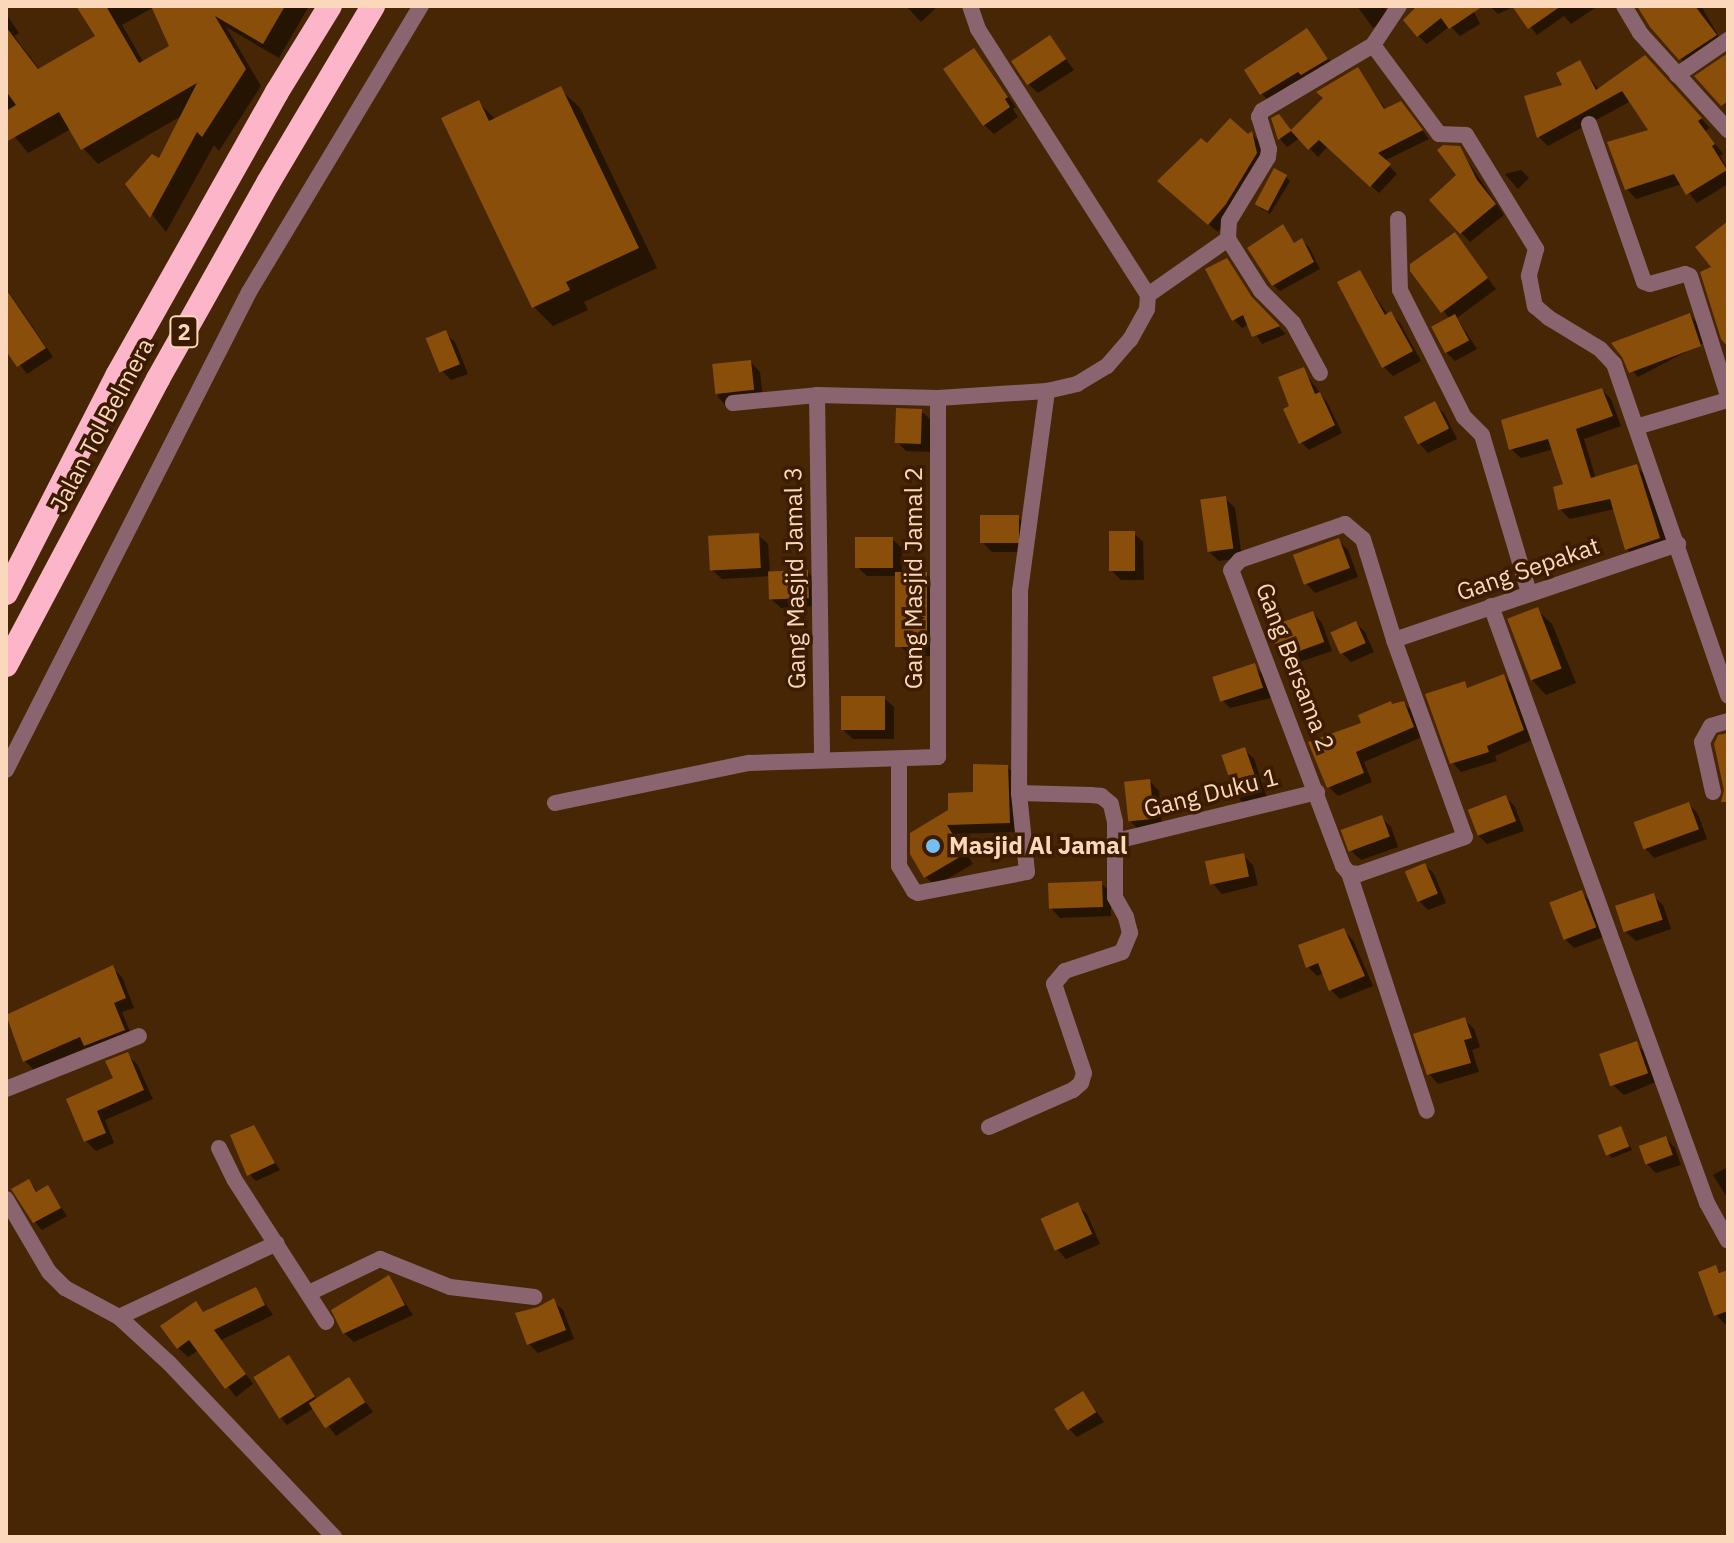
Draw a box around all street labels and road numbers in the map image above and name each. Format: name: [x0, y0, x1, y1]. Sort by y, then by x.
road number: 2: [168, 314, 200, 350]
street label: Jalan Tol Belmera: [44, 333, 160, 517]
street label: Gang Masjid Jamal 3: [779, 467, 811, 689]
street label: Gang Masjid Jamal 2: [900, 467, 928, 689]
street label: Gang Sepakat: [1453, 531, 1603, 607]
street label: Gang Bersama 2: [1250, 579, 1340, 755]
street label: Gang Duku 1: [1141, 762, 1281, 824]

